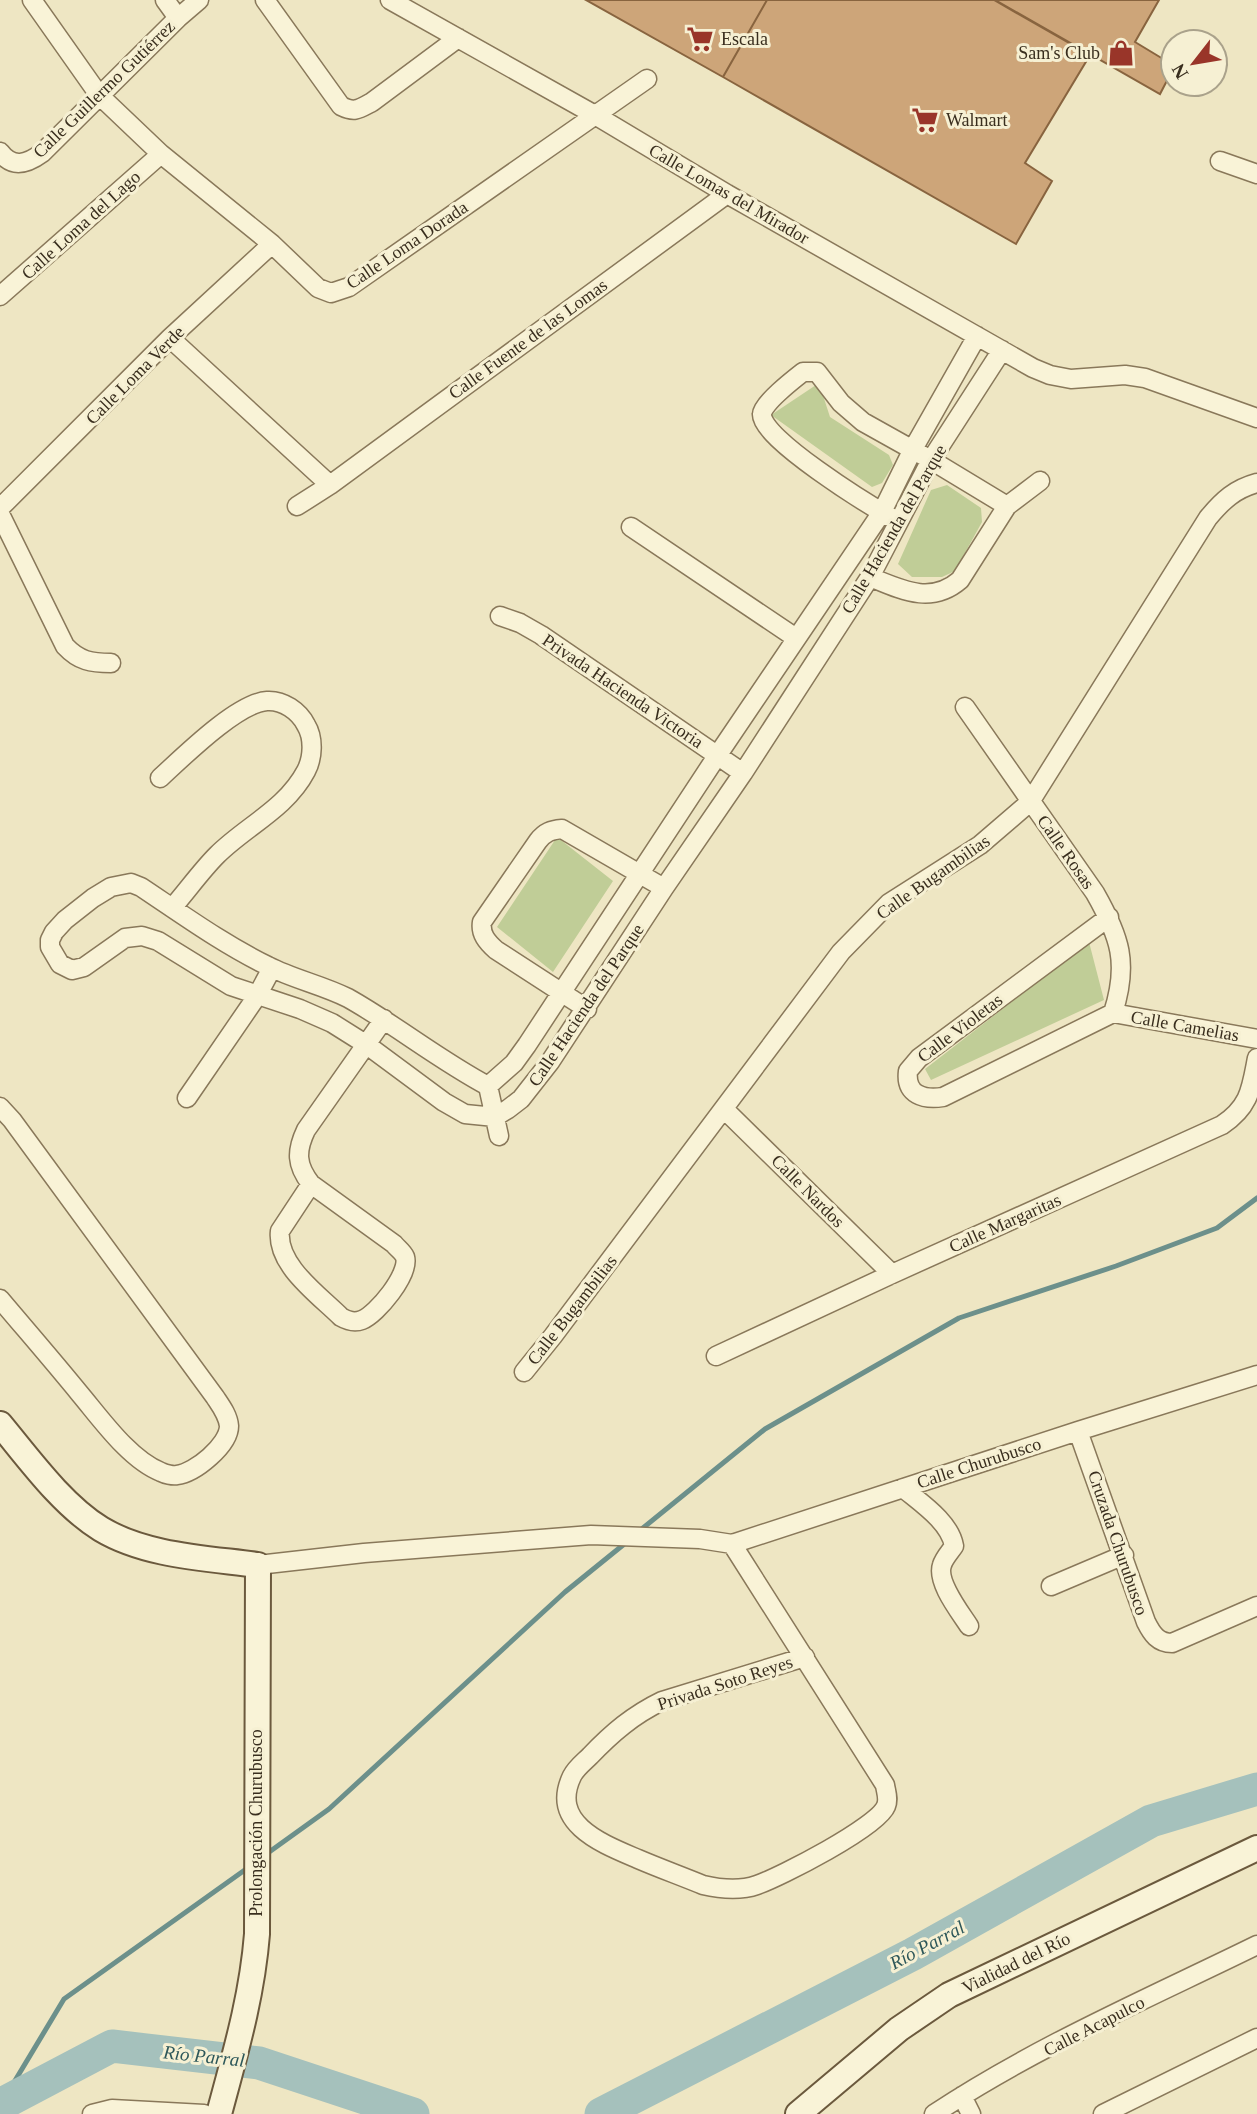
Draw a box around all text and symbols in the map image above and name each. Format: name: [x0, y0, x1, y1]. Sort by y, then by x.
street label: Calle Guillermo Gutiérrez: [29, 16, 179, 162]
supermarket icon: Escala: [685, 24, 715, 54]
north arrow: [1159, 28, 1229, 98]
place label: Escala: [721, 29, 768, 49]
shop icon: Sam's Club: [1106, 38, 1136, 68]
place label: Sam's Club: [1018, 43, 1100, 63]
text: N: [1167, 60, 1192, 83]
supermarket icon: Walmart: [910, 105, 940, 135]
place label: Walmart: [946, 110, 1008, 130]
street label: Calle Lomas del Mirador: [645, 140, 813, 248]
street label: Calle Loma del Lago: [18, 167, 144, 283]
street label: Calle Loma Dorada: [343, 197, 471, 293]
street label: Calle Fuente de las Lomas: [445, 275, 611, 403]
street label: Calle Loma Verde: [82, 322, 188, 428]
street label: Calle Hacienda del Parque: [837, 441, 951, 617]
street label: Privada Hacienda Victoria: [539, 630, 707, 752]
street label: Calle Rosas: [1033, 811, 1099, 893]
street label: Calle Bugambilias: [873, 831, 993, 923]
street label: Calle Hacienda del Parque: [524, 920, 648, 1090]
street label: Calle Violetas: [914, 990, 1006, 1066]
street label: Calle Camelias: [1129, 1007, 1241, 1045]
street label: Calle Nardos: [768, 1151, 848, 1231]
street label: Calle Margaritas: [946, 1189, 1064, 1257]
street label: Calle Bugambilias: [523, 1251, 621, 1369]
street label: Calle Churubusco: [914, 1433, 1044, 1493]
street label: Cruzada Churubusco: [1084, 1468, 1152, 1618]
street label: Privada Soto Reyes: [655, 1652, 795, 1714]
street label: Prolongación Churubusco: [246, 1729, 266, 1917]
water label: Río Parral: [885, 1917, 968, 1974]
street label: Vialidad del Río: [959, 1928, 1073, 1998]
street label: Calle Acapulco: [1040, 1992, 1148, 2060]
water label: Río Parral: [161, 2041, 246, 2071]

